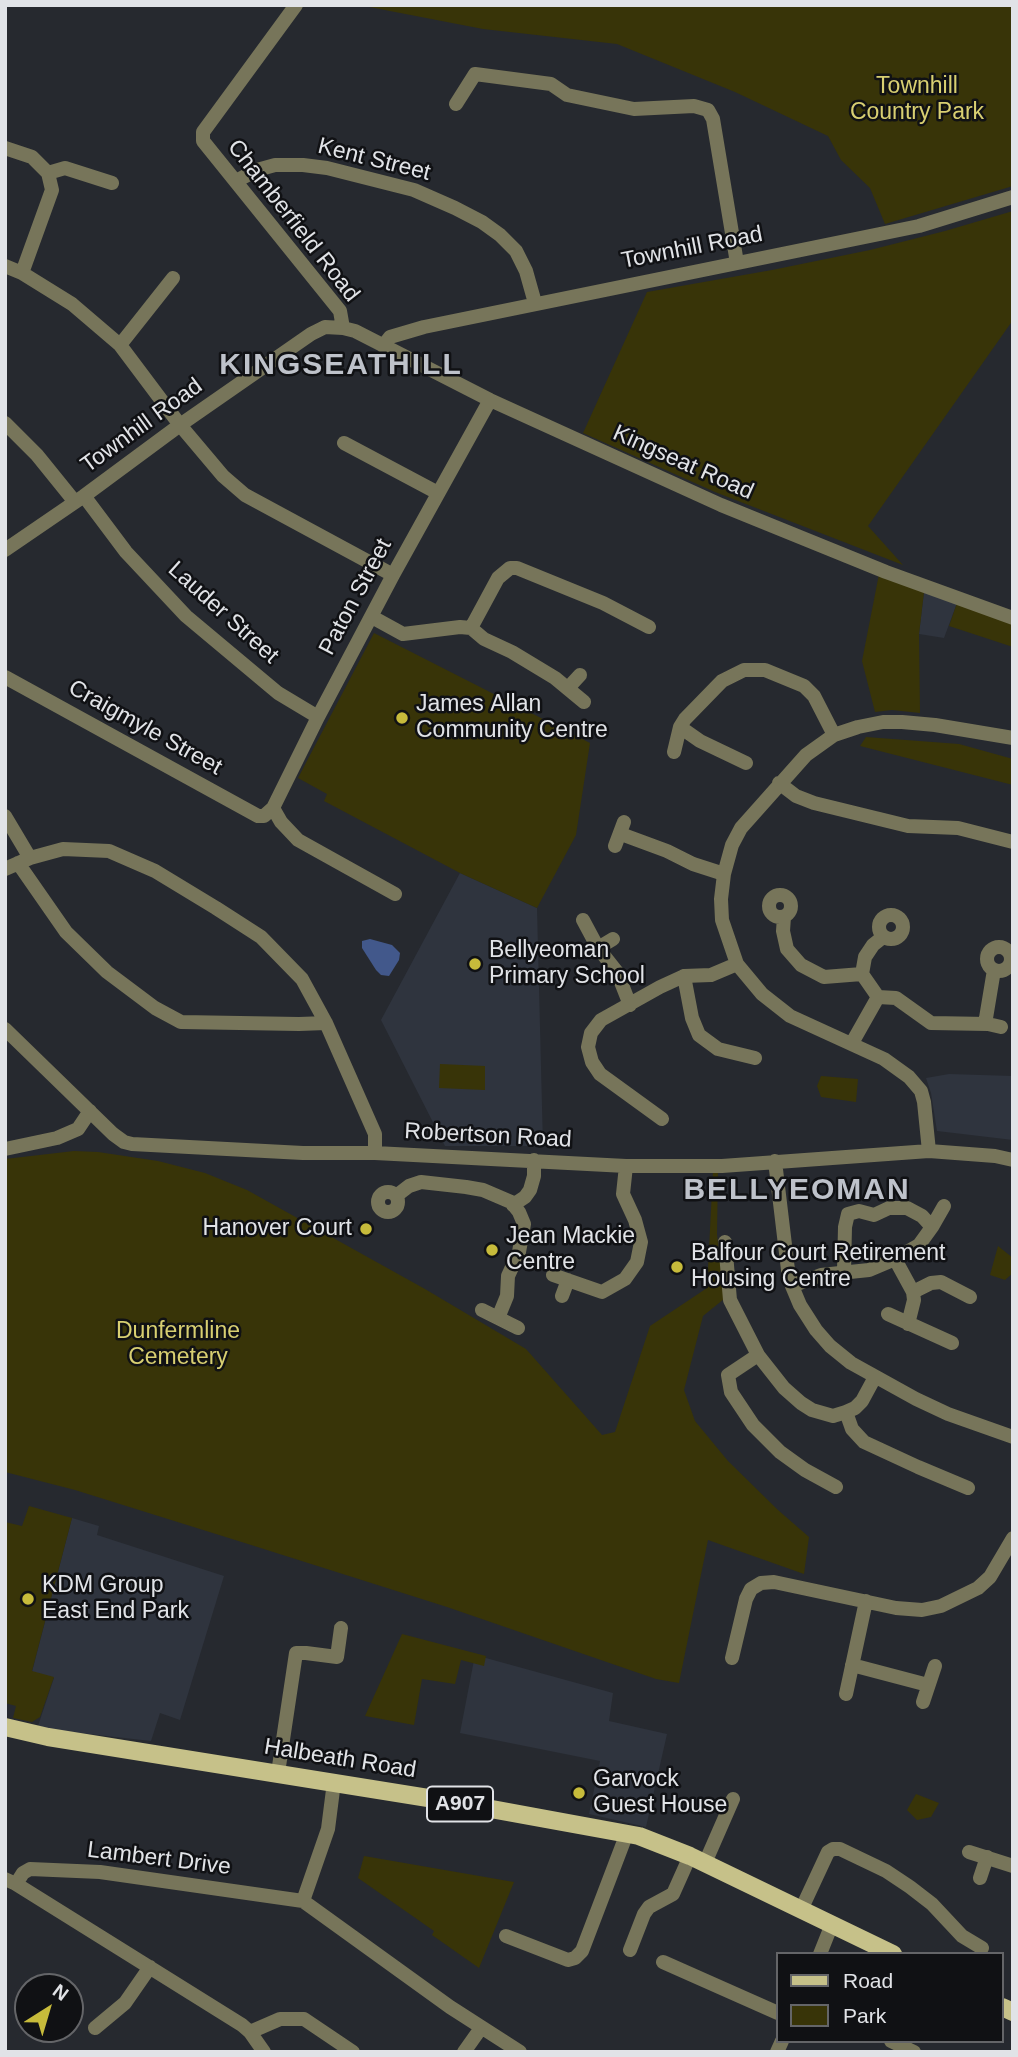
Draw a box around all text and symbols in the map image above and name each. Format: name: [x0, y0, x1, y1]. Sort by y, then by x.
park label: Townhill Country Park: [850, 73, 984, 127]
street label: Kent Street: [315, 133, 433, 187]
street label: Chamberfield Road: [221, 134, 365, 308]
street label: Townhill Road: [619, 221, 765, 275]
district label: KINGSEATHILL: [221, 348, 461, 384]
street label: Townhill Road: [76, 373, 208, 479]
street label: Kingseat Road: [608, 420, 758, 506]
street label: Paton Street: [314, 534, 398, 660]
street label: Lauder Street: [162, 556, 284, 670]
street label: Craigmyle Street: [63, 674, 227, 782]
place label: James Allan Community Centre: [416, 691, 608, 745]
marker: James Allan Community Centre: [394, 710, 410, 726]
place label: Bellyeoman Primary School: [489, 937, 645, 991]
marker: Bellyeoman Primary School: [467, 956, 483, 972]
street label: Robertson Road: [404, 1118, 572, 1154]
district label: BELLYEOMAN: [685, 1173, 909, 1209]
place label: Hanover Court: [202, 1215, 352, 1243]
marker: Hanover Court: [358, 1221, 374, 1237]
place label: Jean Mackie Centre: [506, 1223, 635, 1277]
place label: Balfour Court Retirement Housing Centre: [691, 1240, 945, 1294]
marker: Jean Mackie Centre: [484, 1242, 500, 1258]
marker: Balfour Court Retirement Housing Centre: [669, 1259, 685, 1275]
park label: Dunfermline Cemetery: [116, 1318, 240, 1372]
place label: KDM Group East End Park: [42, 1572, 189, 1626]
marker: KDM Group East End Park: [20, 1591, 36, 1607]
street label: Halbeath Road: [262, 1733, 418, 1785]
place label: Garvock Guest House: [593, 1766, 727, 1820]
marker: Garvock Guest House: [571, 1785, 587, 1801]
road number: A907: [427, 1786, 493, 1822]
street label: Lambert Drive: [86, 1837, 232, 1881]
legend: [776, 1952, 1004, 2043]
text: Road: [843, 1969, 893, 1992]
north arrow: [14, 1973, 84, 2043]
text: N: [49, 1980, 73, 2005]
text: Park: [843, 2004, 886, 2027]

